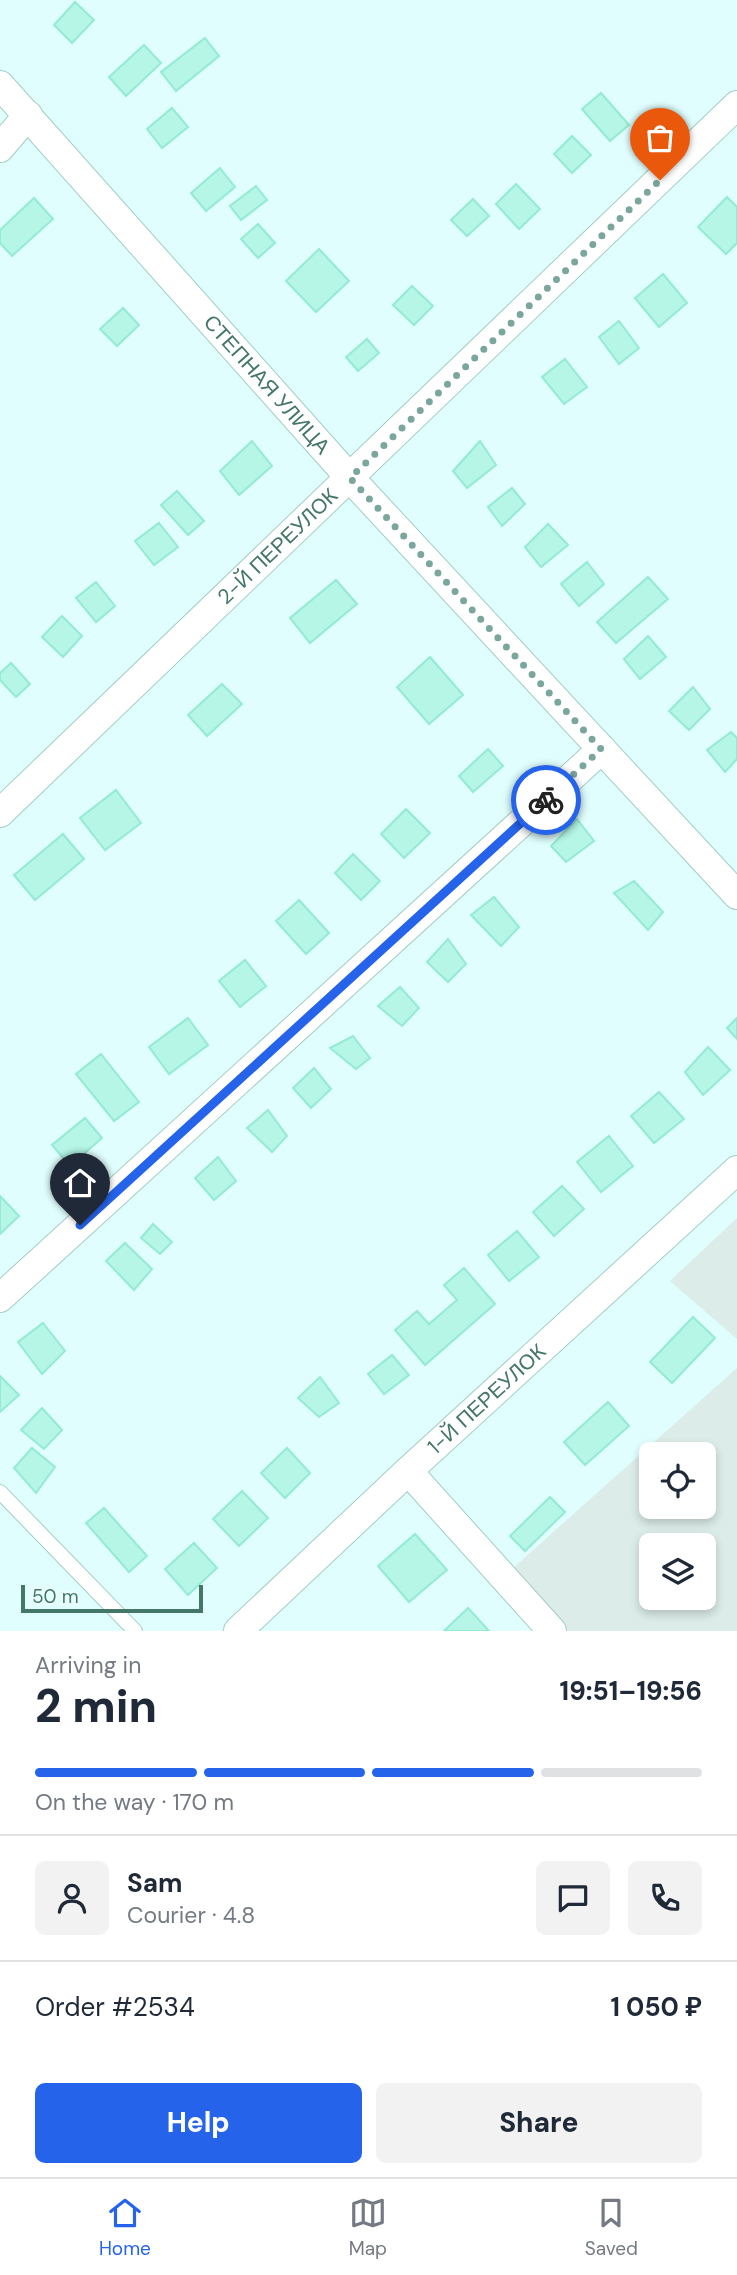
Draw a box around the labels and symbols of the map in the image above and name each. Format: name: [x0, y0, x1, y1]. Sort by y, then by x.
pin: [630, 108, 690, 180]
street label: СТЕПНАЯ УЛИЦА: [197, 309, 336, 460]
street label: 2-Й ПЕРЕУЛОК: [212, 482, 344, 611]
courier: [511, 765, 581, 835]
pin: [50, 1153, 110, 1225]
street label: 1-Й ПЕРЕУЛОК: [422, 1337, 552, 1460]
scale bar: [21, 1582, 203, 1614]

